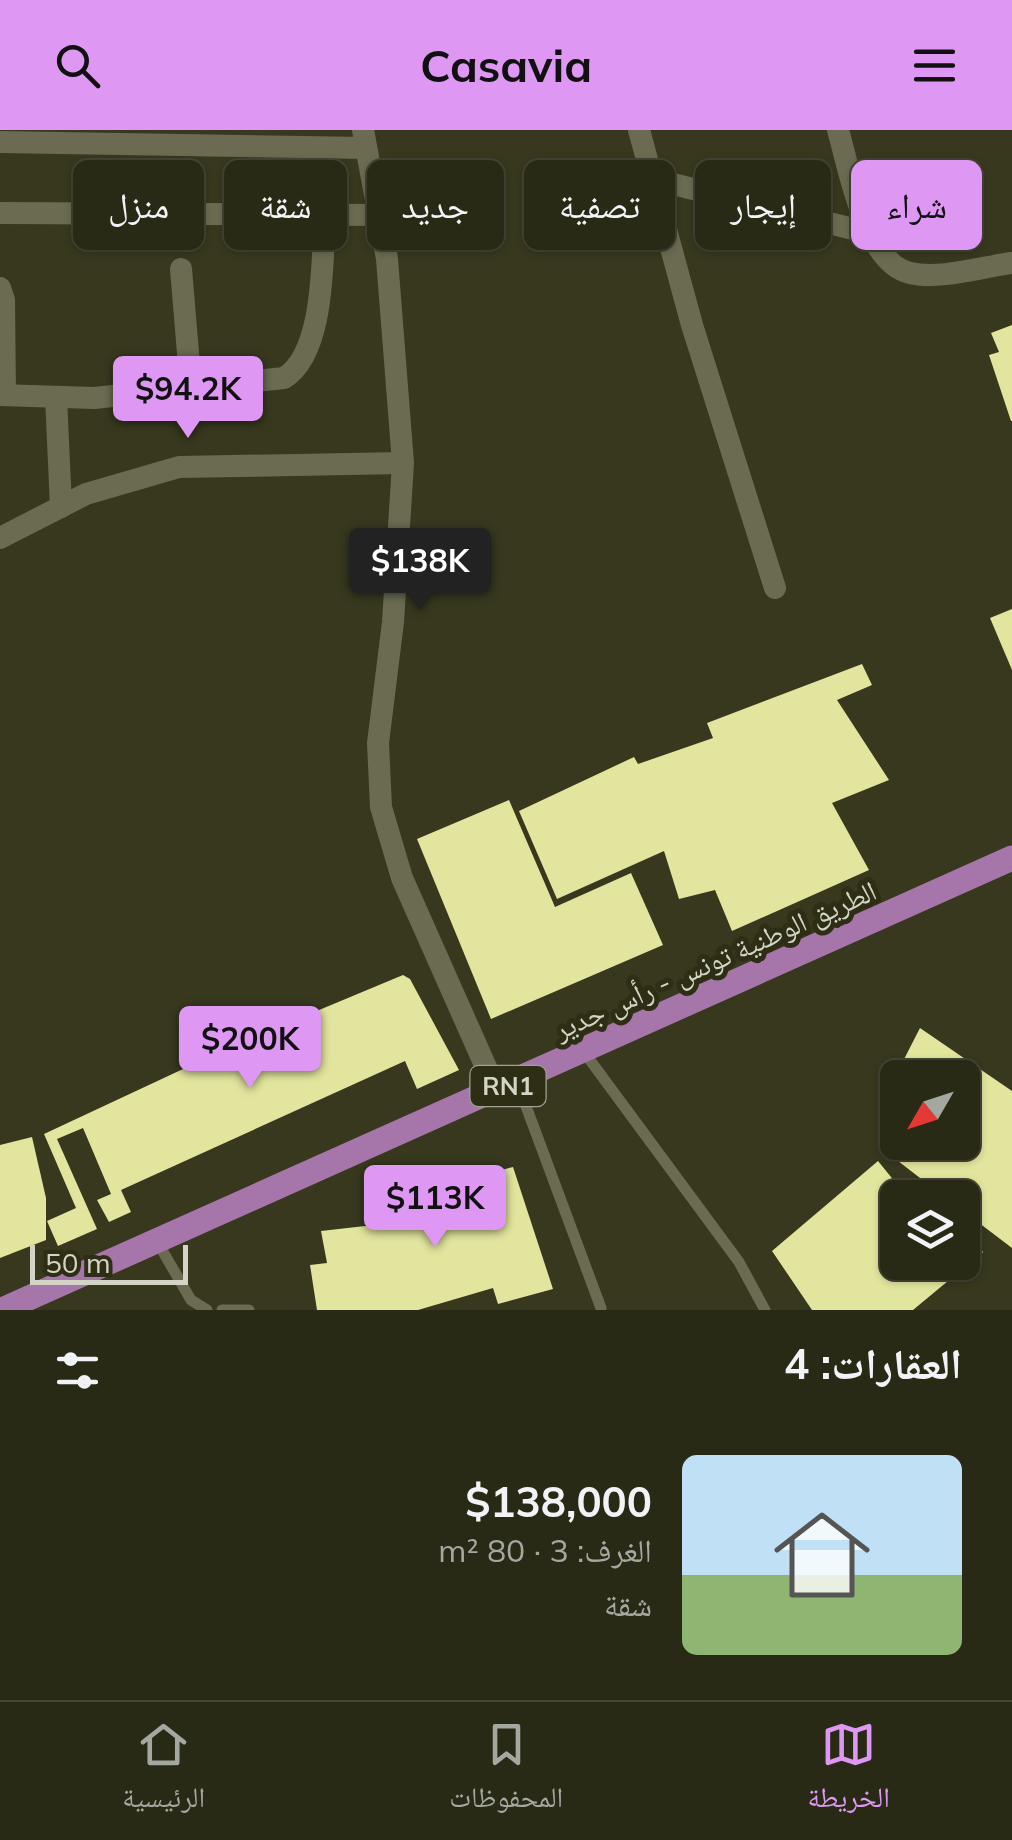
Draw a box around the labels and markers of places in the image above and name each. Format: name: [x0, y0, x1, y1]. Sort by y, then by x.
pin: $94.2K: [107, 356, 269, 441]
pin: $138K: [350, 528, 490, 613]
pin: $200K: [180, 1006, 320, 1091]
pin: $113K: [365, 1165, 505, 1250]

